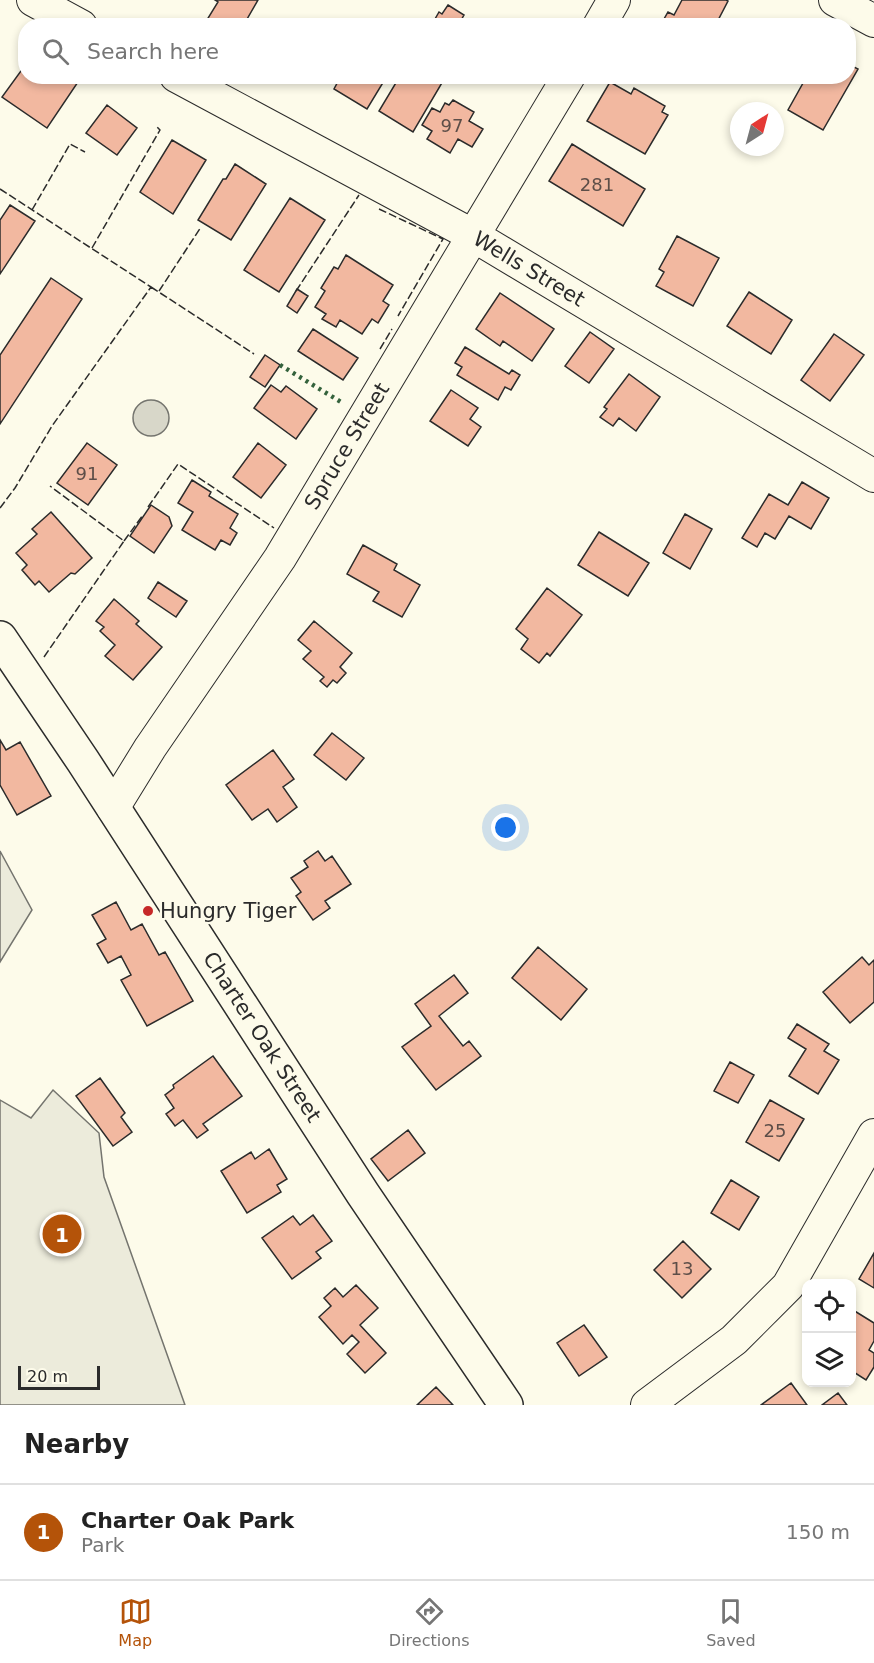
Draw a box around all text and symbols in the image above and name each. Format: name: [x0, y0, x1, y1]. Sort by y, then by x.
search box: [18, 18, 856, 84]
icon: search: [39, 35, 72, 68]
text: Search here: [87, 39, 219, 64]
north arrow: [730, 102, 784, 156]
house number: 97: [441, 115, 463, 136]
house number: 281: [580, 174, 614, 195]
street label: Wells Street: [469, 226, 589, 312]
street label: Spruce Street: [300, 378, 394, 514]
house number: 91: [76, 463, 98, 484]
your location: [491, 813, 520, 842]
place label: Hungry Tiger: [160, 899, 297, 923]
marker: Hungry Tiger: [141, 904, 155, 918]
street label: Charter Oak Street: [198, 947, 326, 1127]
house number: 25: [764, 1120, 786, 1141]
pin: 1: [42, 1212, 82, 1256]
house number: 13: [671, 1258, 693, 1279]
map controls: [802, 1279, 856, 1387]
button: locate: [802, 1279, 856, 1333]
button: layers: [802, 1333, 856, 1387]
scale bar: [18, 1363, 100, 1390]
text: 20 m: [27, 1367, 68, 1386]
text: Nearby: [24, 1429, 129, 1459]
text: Charter Oak Park: [81, 1508, 294, 1533]
text: 1: [37, 1520, 50, 1544]
text: 150 m: [786, 1520, 850, 1544]
text: Park: [81, 1533, 124, 1557]
tab: Map: [118, 1595, 152, 1650]
tab: Directions: [389, 1595, 469, 1650]
tab: Saved: [706, 1595, 756, 1650]

